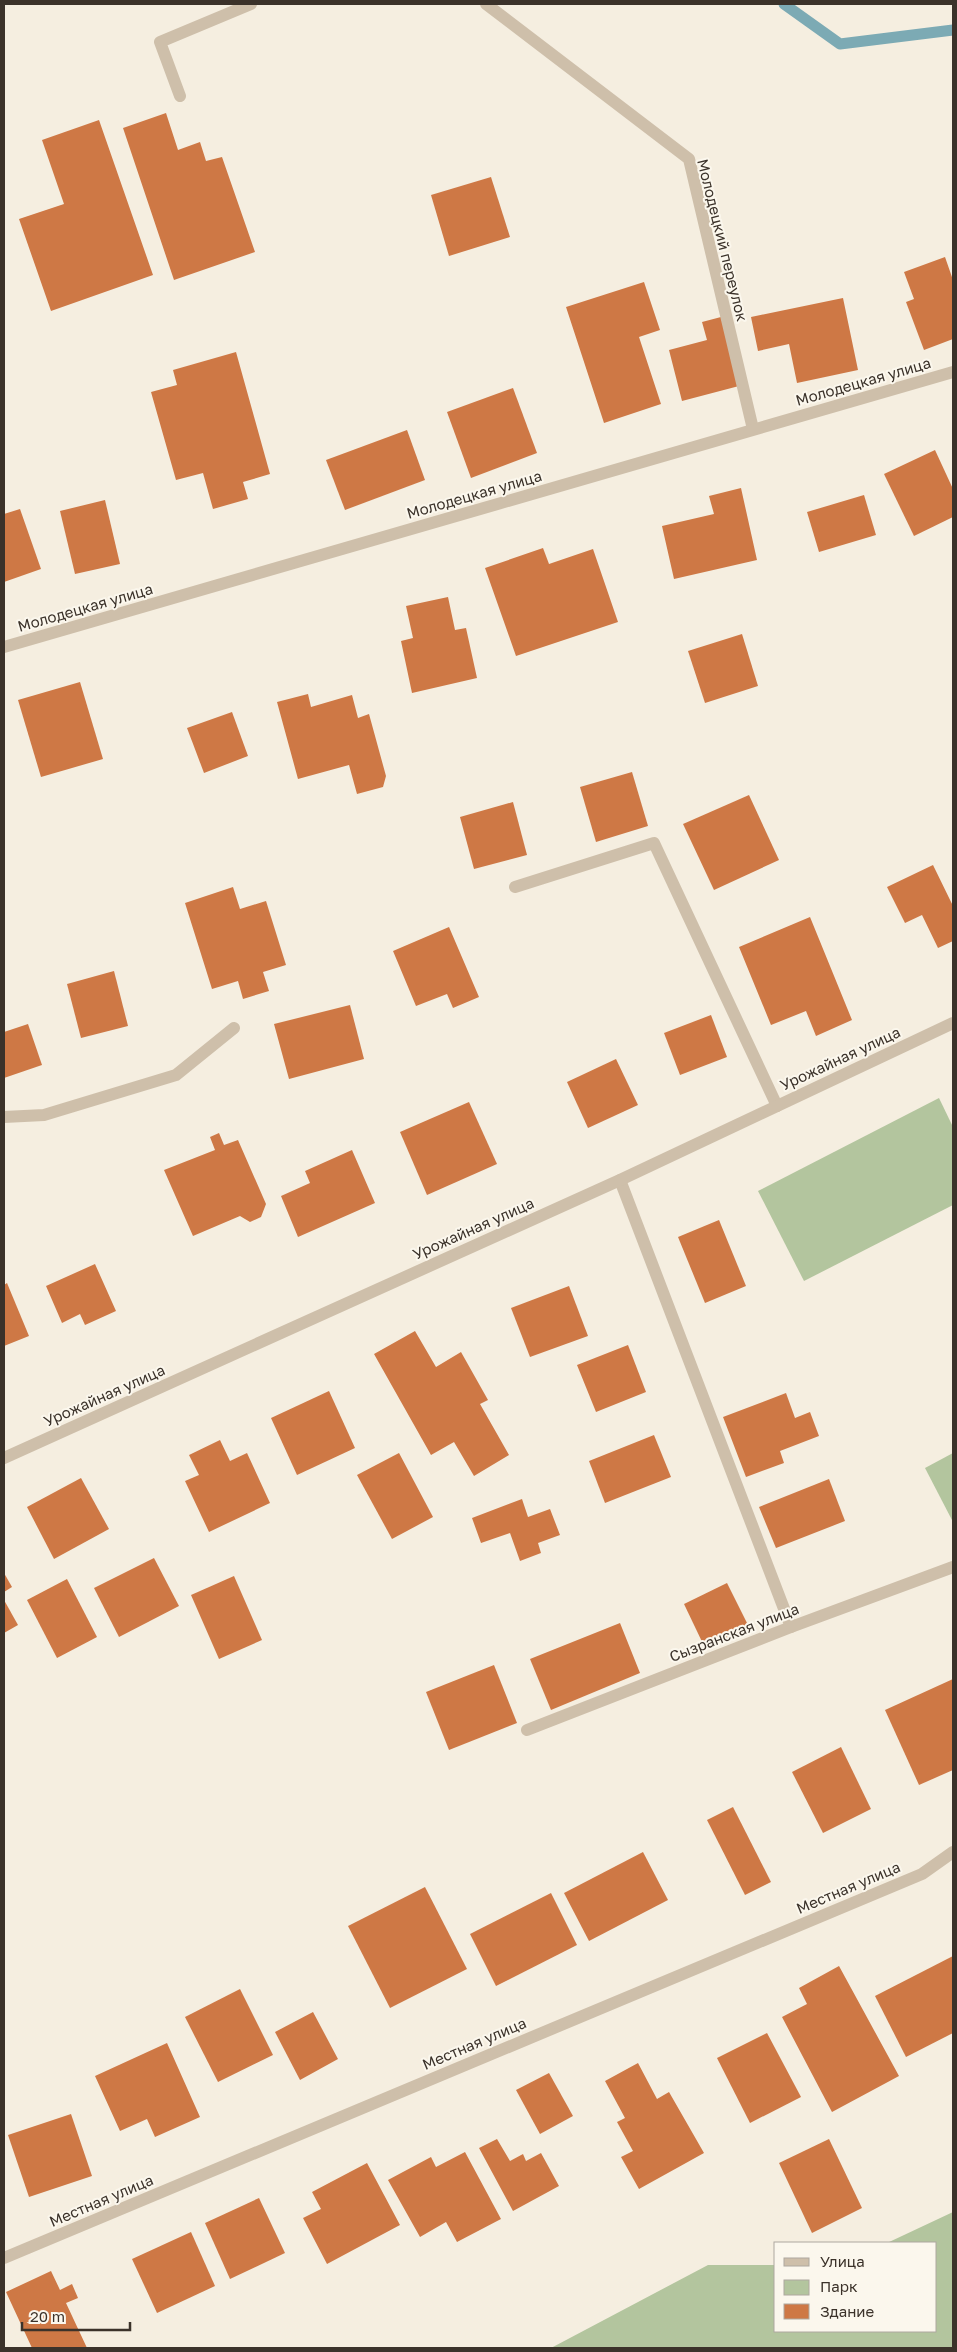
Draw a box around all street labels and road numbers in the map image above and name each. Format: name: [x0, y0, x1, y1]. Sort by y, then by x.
street label: Молодецкий переулок: [694, 157, 752, 324]
street label: Молодецкая улица: [793, 353, 933, 409]
street label: Молодецкая улица: [404, 466, 544, 522]
street label: Молодецкая улица: [15, 579, 155, 635]
street label: Урожайная улица: [777, 1022, 903, 1094]
street label: Урожайная улица: [410, 1193, 536, 1263]
street label: Урожайная улица: [41, 1360, 167, 1430]
street label: Сызранская улица: [667, 1599, 801, 1665]
street label: Местная улица: [793, 1857, 903, 1917]
street label: Местная улица: [419, 2013, 529, 2073]
street label: Местная улица: [46, 2170, 156, 2230]

